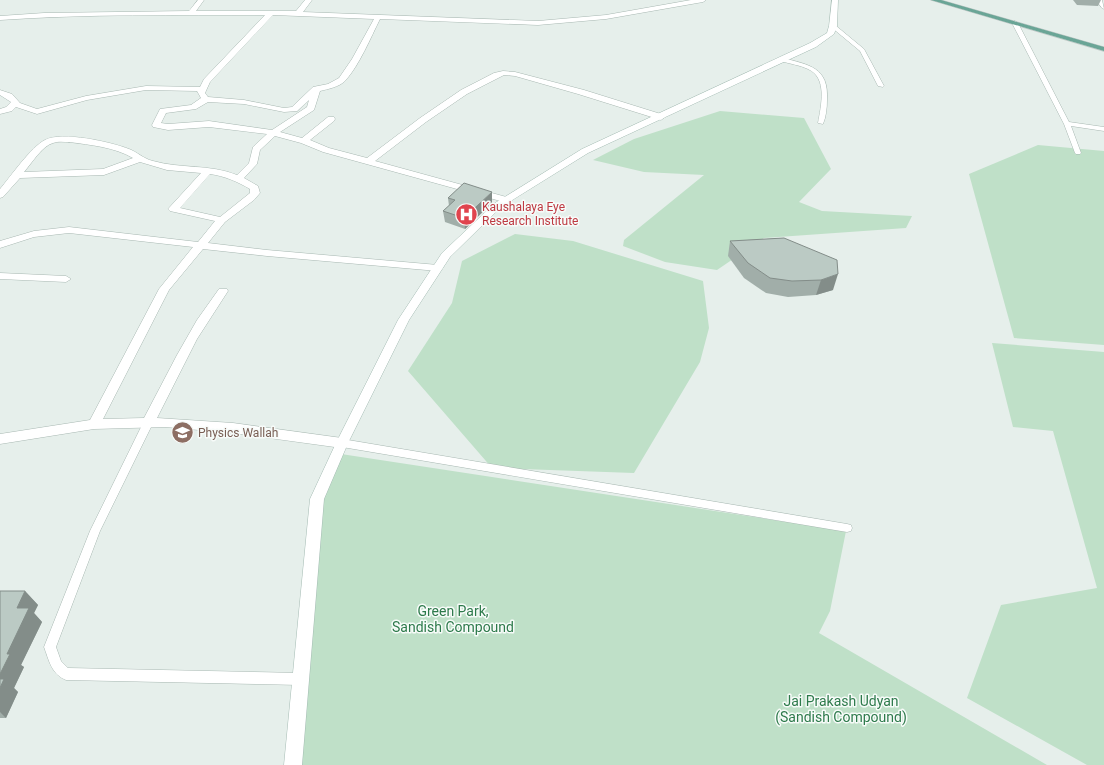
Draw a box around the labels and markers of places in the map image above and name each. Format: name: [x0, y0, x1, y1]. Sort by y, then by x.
place label: Kaushalaya Eye Research Institute: [482, 200, 578, 228]
hospital icon: Kaushalaya Eye Research Institute: [453, 201, 479, 227]
school or university icon: Physics Wallah: [169, 420, 195, 446]
place label: Physics Wallah: [198, 426, 278, 440]

